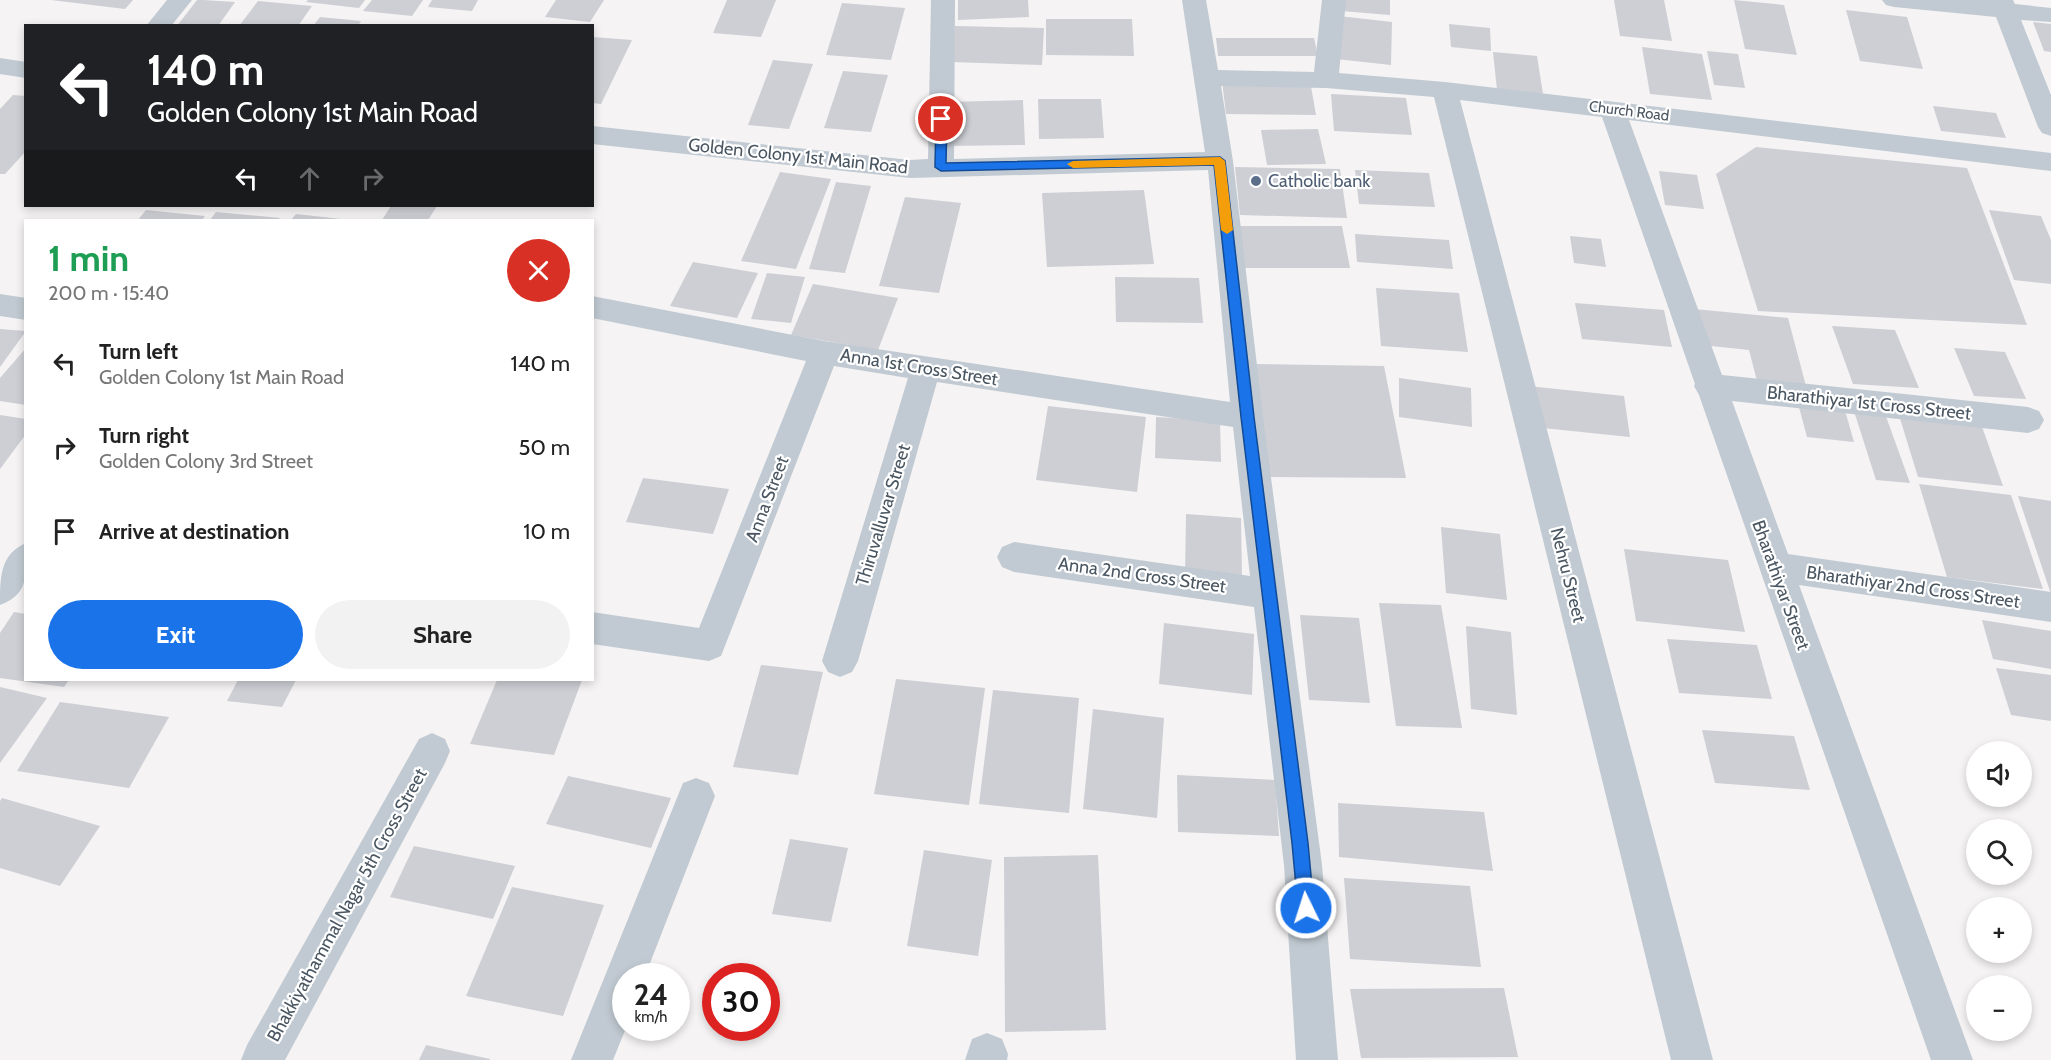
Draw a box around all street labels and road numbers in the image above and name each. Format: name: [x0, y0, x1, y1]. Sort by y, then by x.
street label: Church Road: [1588, 97, 1670, 125]
street label: Golden Colony 1st Main Road: [687, 134, 909, 178]
street label: Anna 1st Cross Street: [839, 344, 999, 390]
street label: Bharathiyar 1st Cross Street: [1766, 381, 1972, 425]
street label: Thiruvalluvar Street: [851, 442, 915, 588]
street label: Anna Street: [741, 453, 793, 545]
street label: Bharathiyar Street: [1747, 517, 1815, 653]
street label: Nehru Street: [1546, 525, 1590, 625]
street label: Anna 2nd Cross Street: [1057, 552, 1227, 598]
street label: Bharathiyar 2nd Cross Street: [1805, 561, 2021, 613]
street label: Bhakkiyathammal Nagar 5th Cross Street: [262, 765, 432, 1045]

